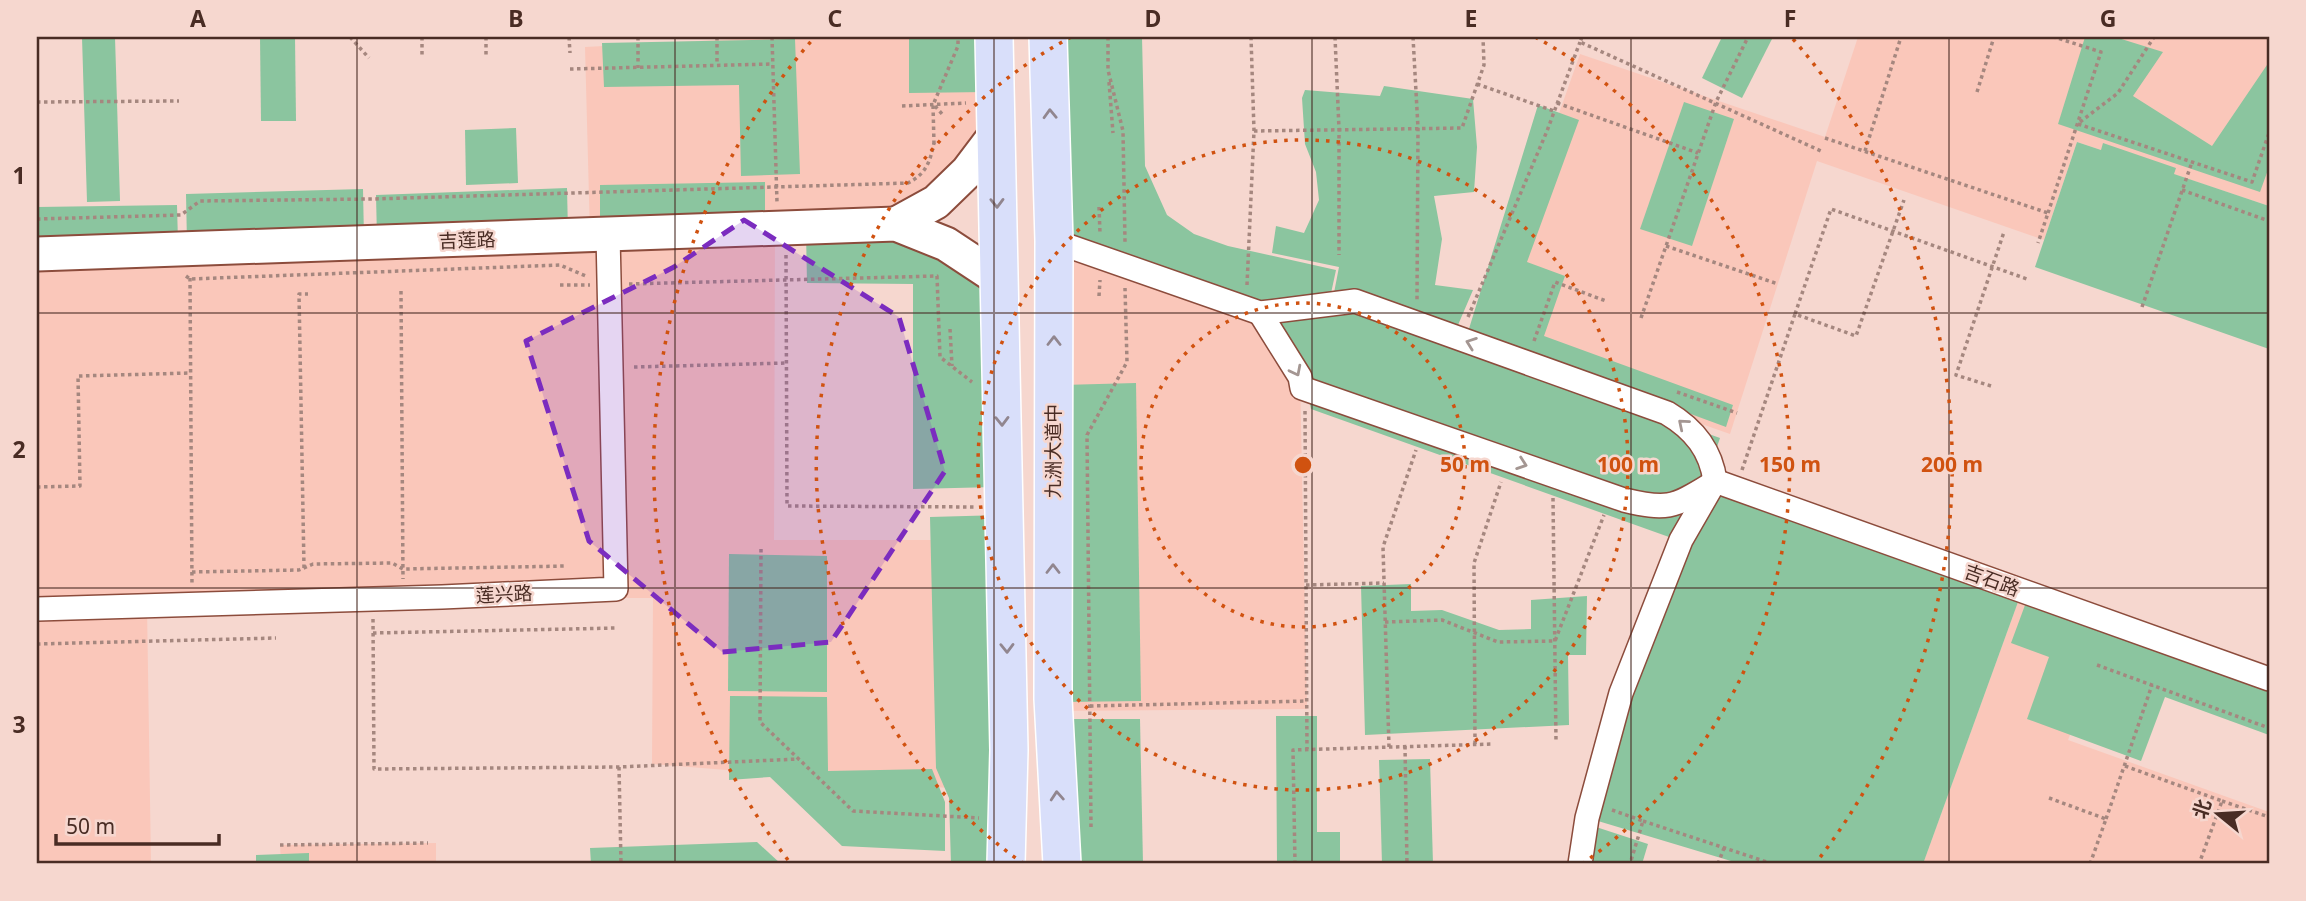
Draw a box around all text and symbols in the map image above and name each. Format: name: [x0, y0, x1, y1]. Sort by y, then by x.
text: A: [190, 2, 206, 34]
text: B: [508, 2, 524, 34]
text: C: [828, 2, 843, 34]
text: D: [1145, 2, 1161, 34]
text: E: [1465, 2, 1477, 34]
text: F: [1784, 2, 1796, 34]
text: G: [2100, 2, 2116, 34]
one-way arrow: [1043, 108, 1058, 119]
text: 1: [12, 159, 26, 191]
one-way arrow: [989, 198, 1005, 209]
street label: 吉莲路: [438, 226, 496, 254]
one-way arrow: [1046, 336, 1062, 346]
one-way arrow: [1466, 337, 1478, 351]
one-way arrow: [1287, 364, 1301, 376]
street label: 九洲大道中: [1040, 403, 1066, 499]
one-way arrow: [994, 416, 1010, 426]
one-way arrow: [1678, 420, 1690, 433]
text: 2: [12, 433, 26, 465]
text: 50 m: [1440, 450, 1490, 478]
text: 100 m: [1597, 450, 1659, 478]
text: 150 m: [1759, 450, 1821, 478]
text: 200 m: [1921, 450, 1983, 478]
centre of rings: [1291, 453, 1315, 477]
one-way arrow: [1516, 456, 1528, 470]
street label: 吉石路: [1961, 558, 2023, 602]
one-way arrow: [1045, 563, 1061, 574]
street label: 莲兴路: [475, 580, 533, 608]
one-way arrow: [999, 643, 1015, 654]
text: 3: [12, 708, 26, 740]
north arrow: [2184, 778, 2254, 848]
one-way arrow: [1050, 790, 1065, 801]
text: 北: [2187, 796, 2217, 822]
scale bar: [56, 803, 219, 847]
text: 50 m: [66, 812, 115, 840]

